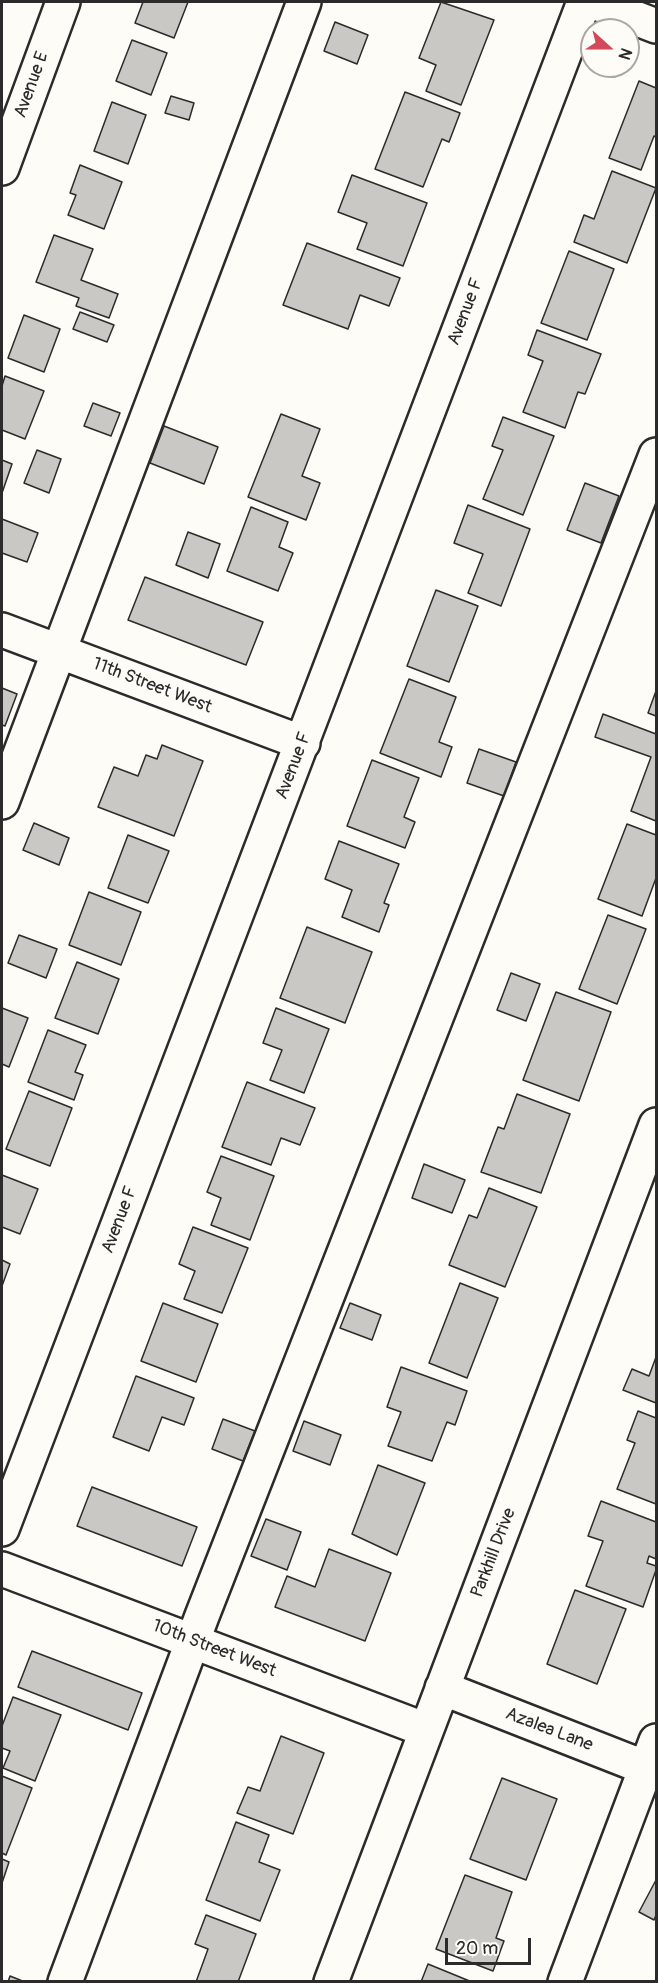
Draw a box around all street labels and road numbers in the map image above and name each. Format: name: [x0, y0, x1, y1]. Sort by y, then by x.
street label: Avenue E: [10, 49, 54, 121]
street label: Avenue F: [443, 275, 489, 349]
street label: 11th Street West: [89, 653, 215, 719]
street label: Avenue F: [271, 729, 317, 803]
street label: Avenue F: [97, 1183, 143, 1257]
street label: Parkhill Drive: [467, 1505, 521, 1601]
street label: 10th Street West: [149, 1615, 279, 1683]
street label: Azalea Lane: [502, 1703, 596, 1757]

